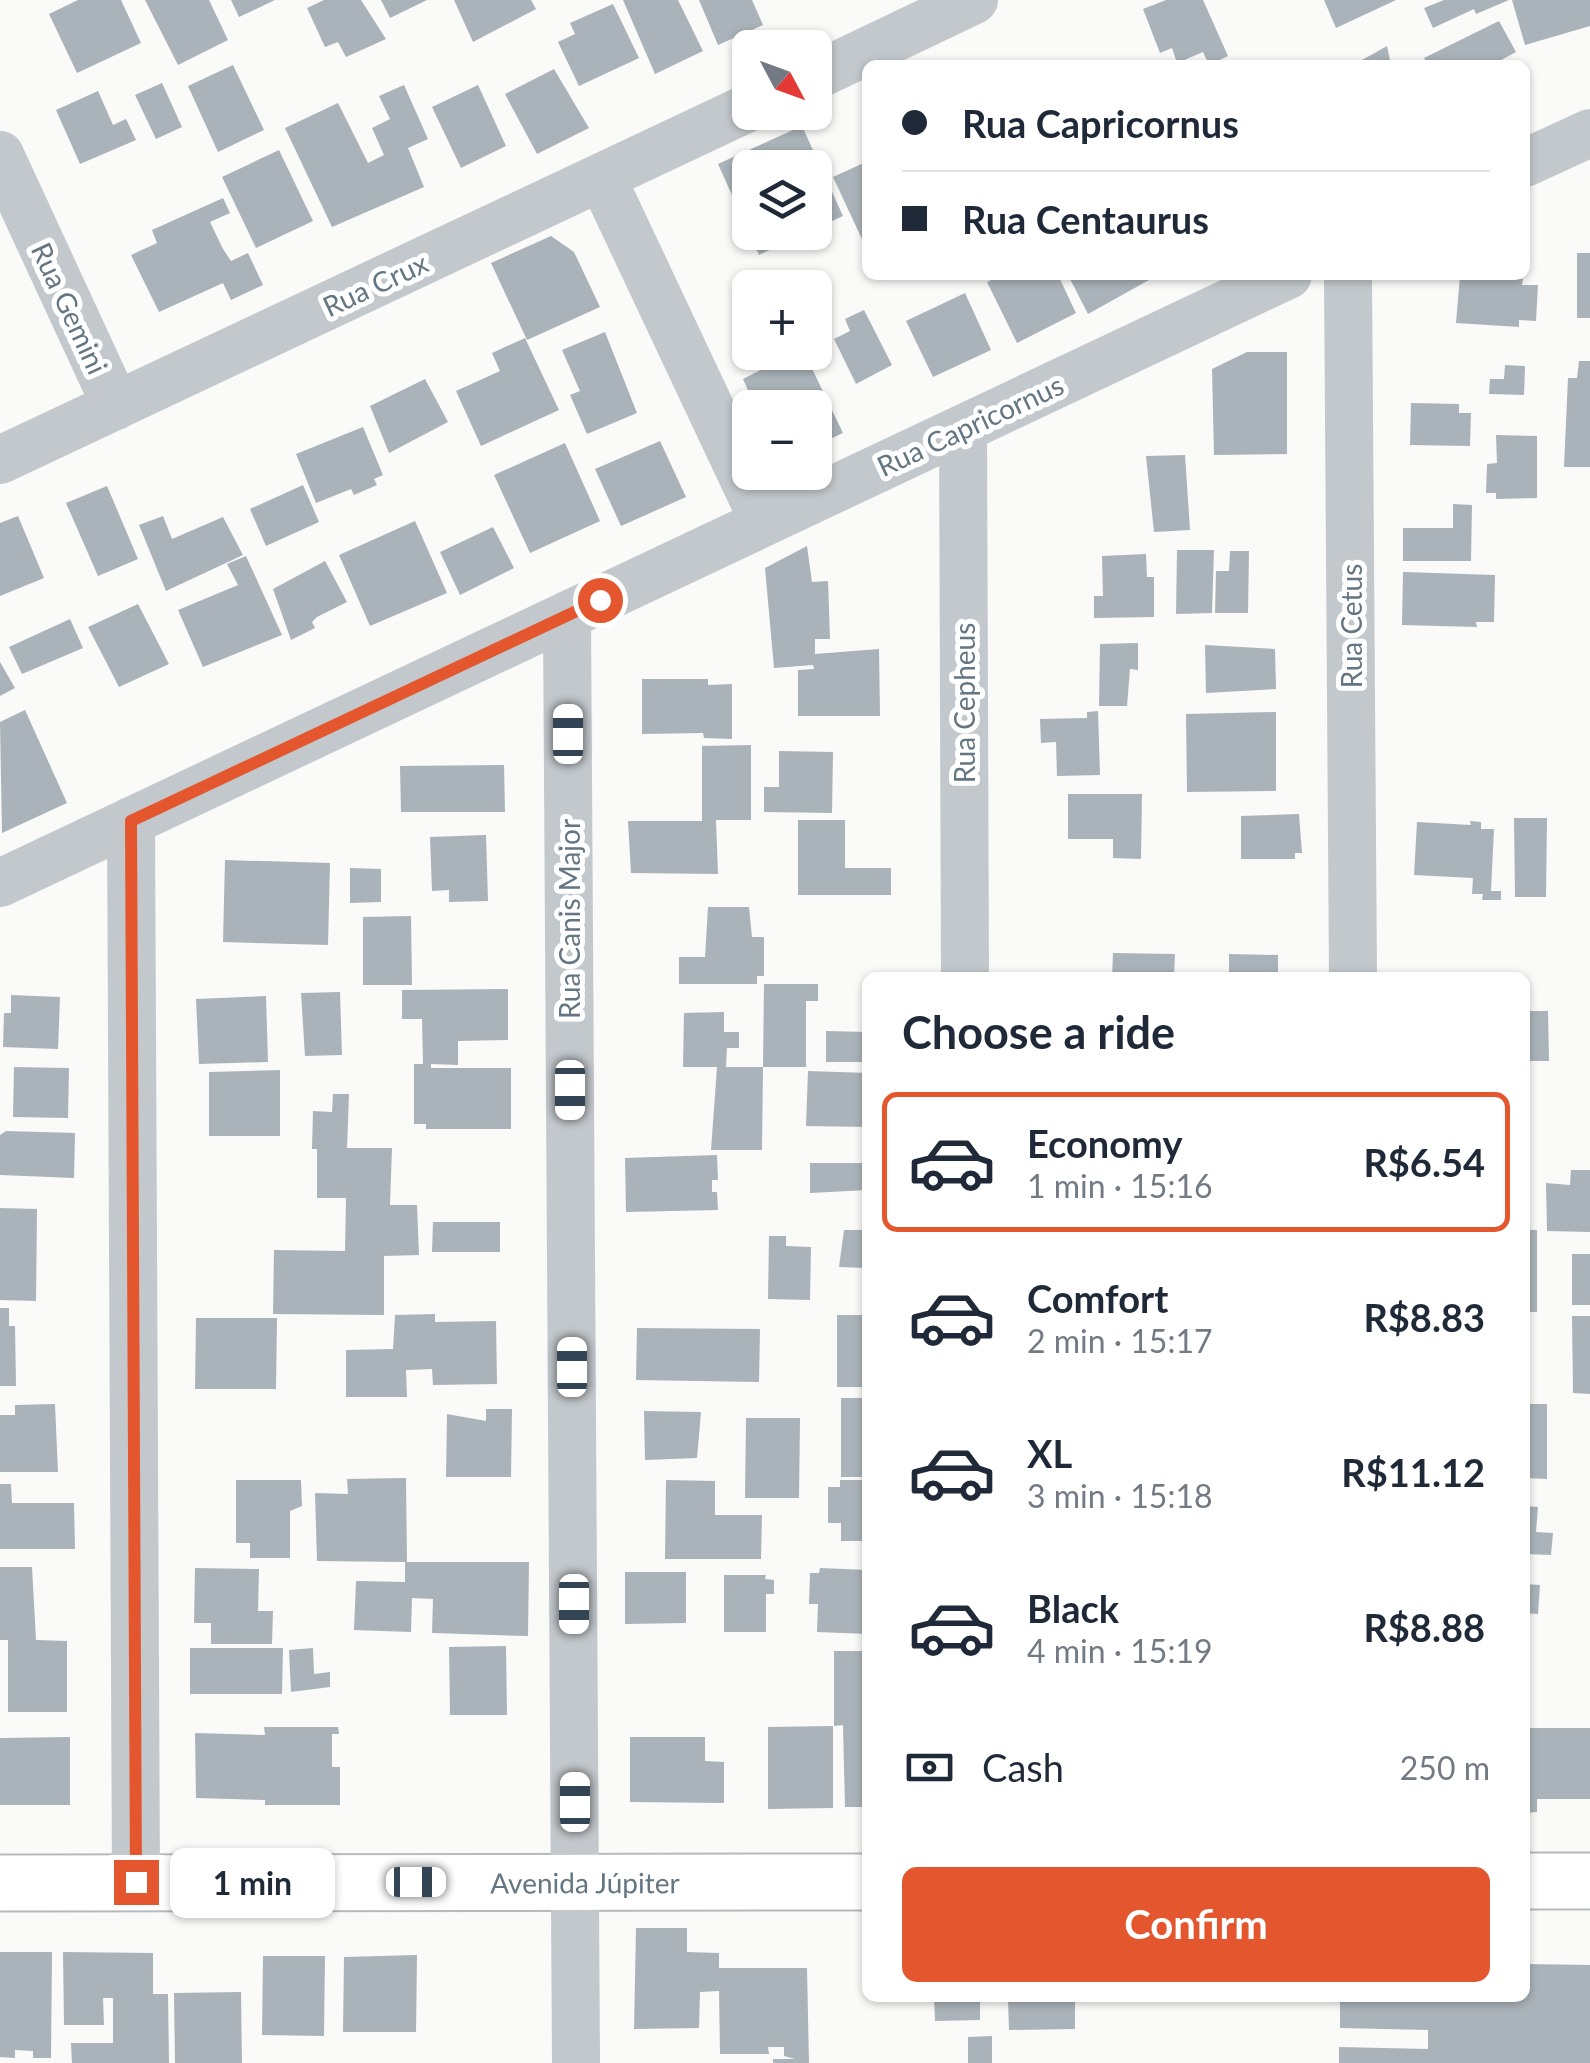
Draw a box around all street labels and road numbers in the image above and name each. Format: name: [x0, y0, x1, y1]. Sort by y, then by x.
street label: Rua Gemini: [25, 237, 115, 379]
street label: Rua Crux: [317, 245, 433, 323]
street label: Rua Capricornus: [872, 367, 1068, 483]
street label: Rua Cetus: [1334, 564, 1368, 688]
street label: Rua Cepheus: [947, 623, 981, 783]
street label: Rua Canis Major: [552, 819, 586, 1019]
street label: Avenida Júpiter: [490, 1865, 680, 1899]

